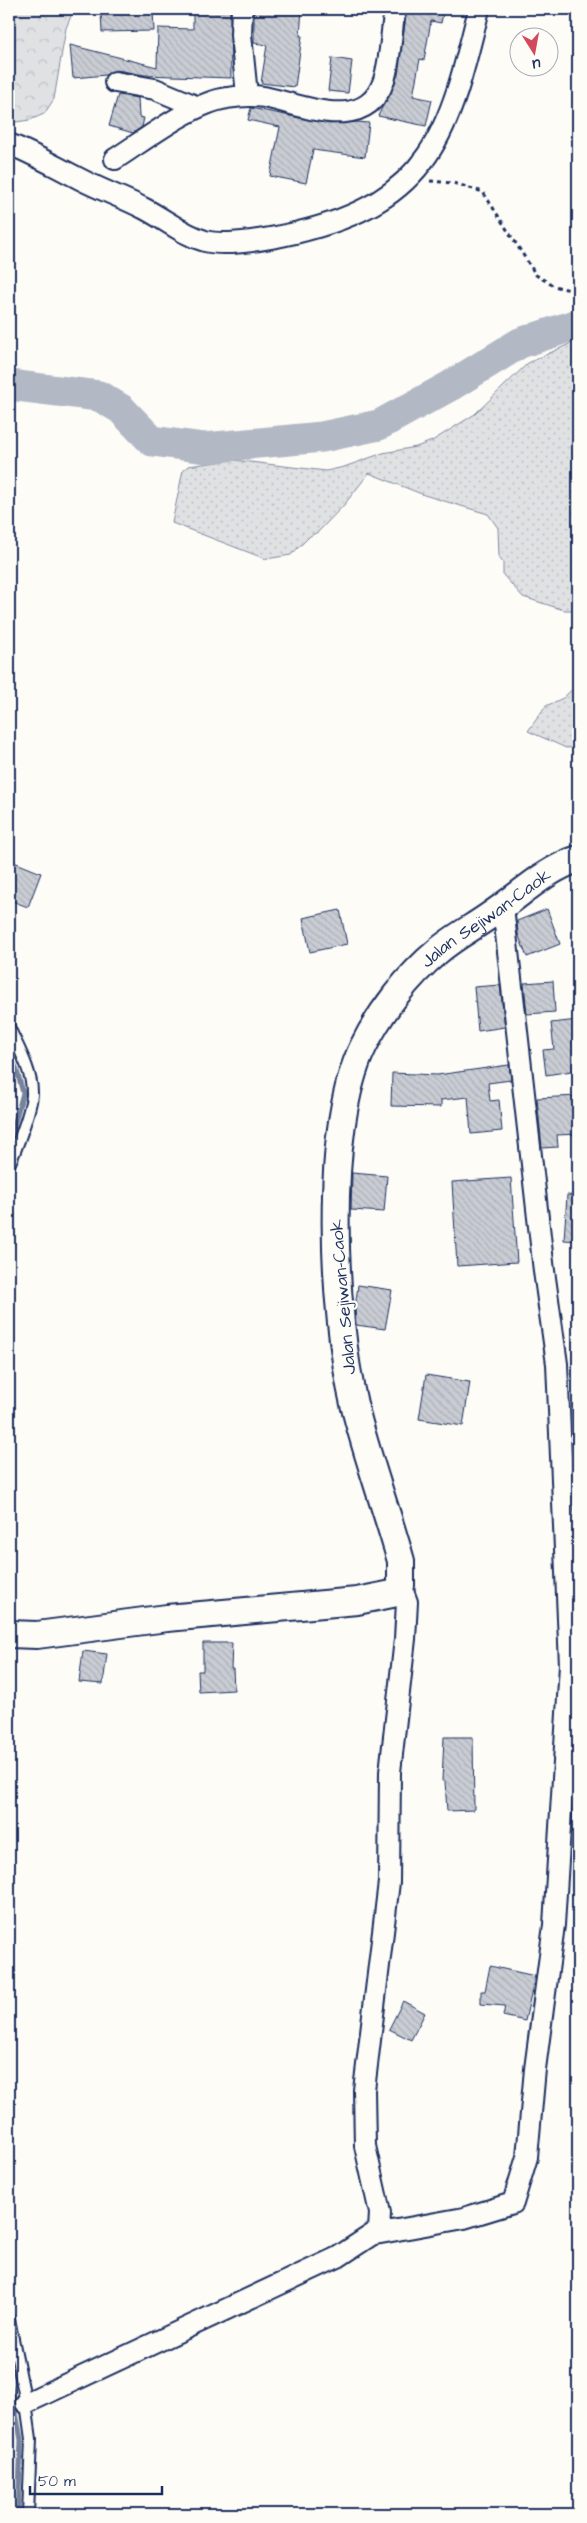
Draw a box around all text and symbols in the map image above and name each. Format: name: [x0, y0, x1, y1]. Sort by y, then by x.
north arrow: [510, 28, 560, 78]
text: U: [530, 53, 542, 74]
street label: Jalan Sejiwan-Caok: [415, 862, 556, 973]
street label: Jalan Sejiwan-Caok: [324, 1218, 362, 1376]
scale bar: [30, 2463, 162, 2495]
text: 50 m: [38, 2471, 76, 2492]

